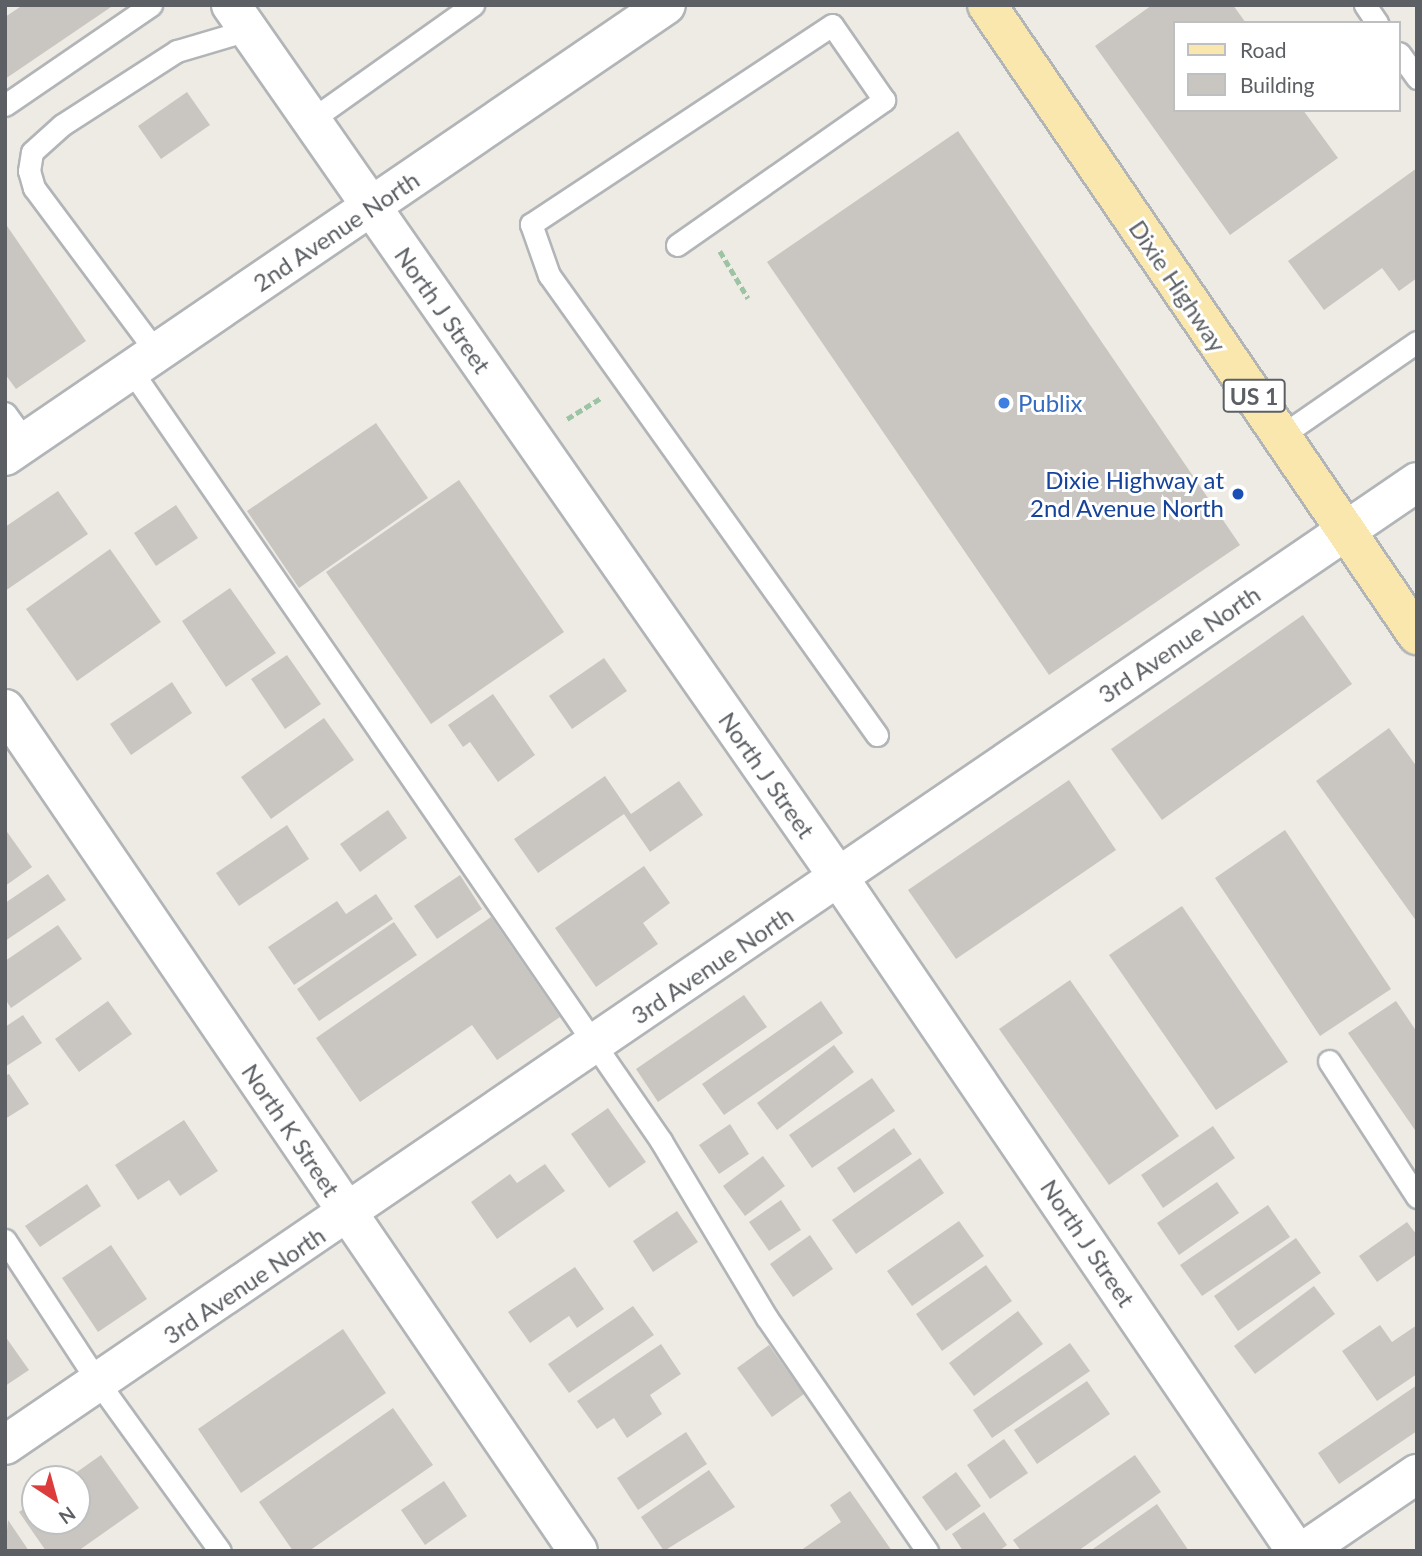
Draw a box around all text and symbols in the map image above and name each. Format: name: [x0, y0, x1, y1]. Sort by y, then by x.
legend: [1174, 21, 1401, 112]
text: Road: [1240, 37, 1287, 62]
text: Building: [1240, 72, 1315, 97]
street label: 2nd Avenue North: [247, 165, 425, 297]
street label: Dixie Highway: [1123, 215, 1233, 357]
street label: North J Street: [389, 241, 497, 379]
road number: US 1: [1222, 376, 1286, 416]
place label: Publix: [1018, 389, 1082, 417]
marker: Publix: [996, 395, 1012, 411]
place label: Dixie Highway at 2nd Avenue North: [1029, 466, 1224, 522]
marker: Dixie Highway at 2nd Avenue North: [1230, 486, 1246, 502]
street label: 3rd Avenue North: [1092, 579, 1266, 709]
street label: North J Street: [713, 706, 821, 844]
street label: 3rd Avenue North: [625, 900, 799, 1030]
street label: North K Street: [236, 1058, 346, 1202]
street label: North J Street: [1035, 1174, 1141, 1312]
street label: 3rd Avenue North: [157, 1220, 331, 1350]
north arrow: [21, 1465, 91, 1535]
text: N: [55, 1502, 80, 1529]

